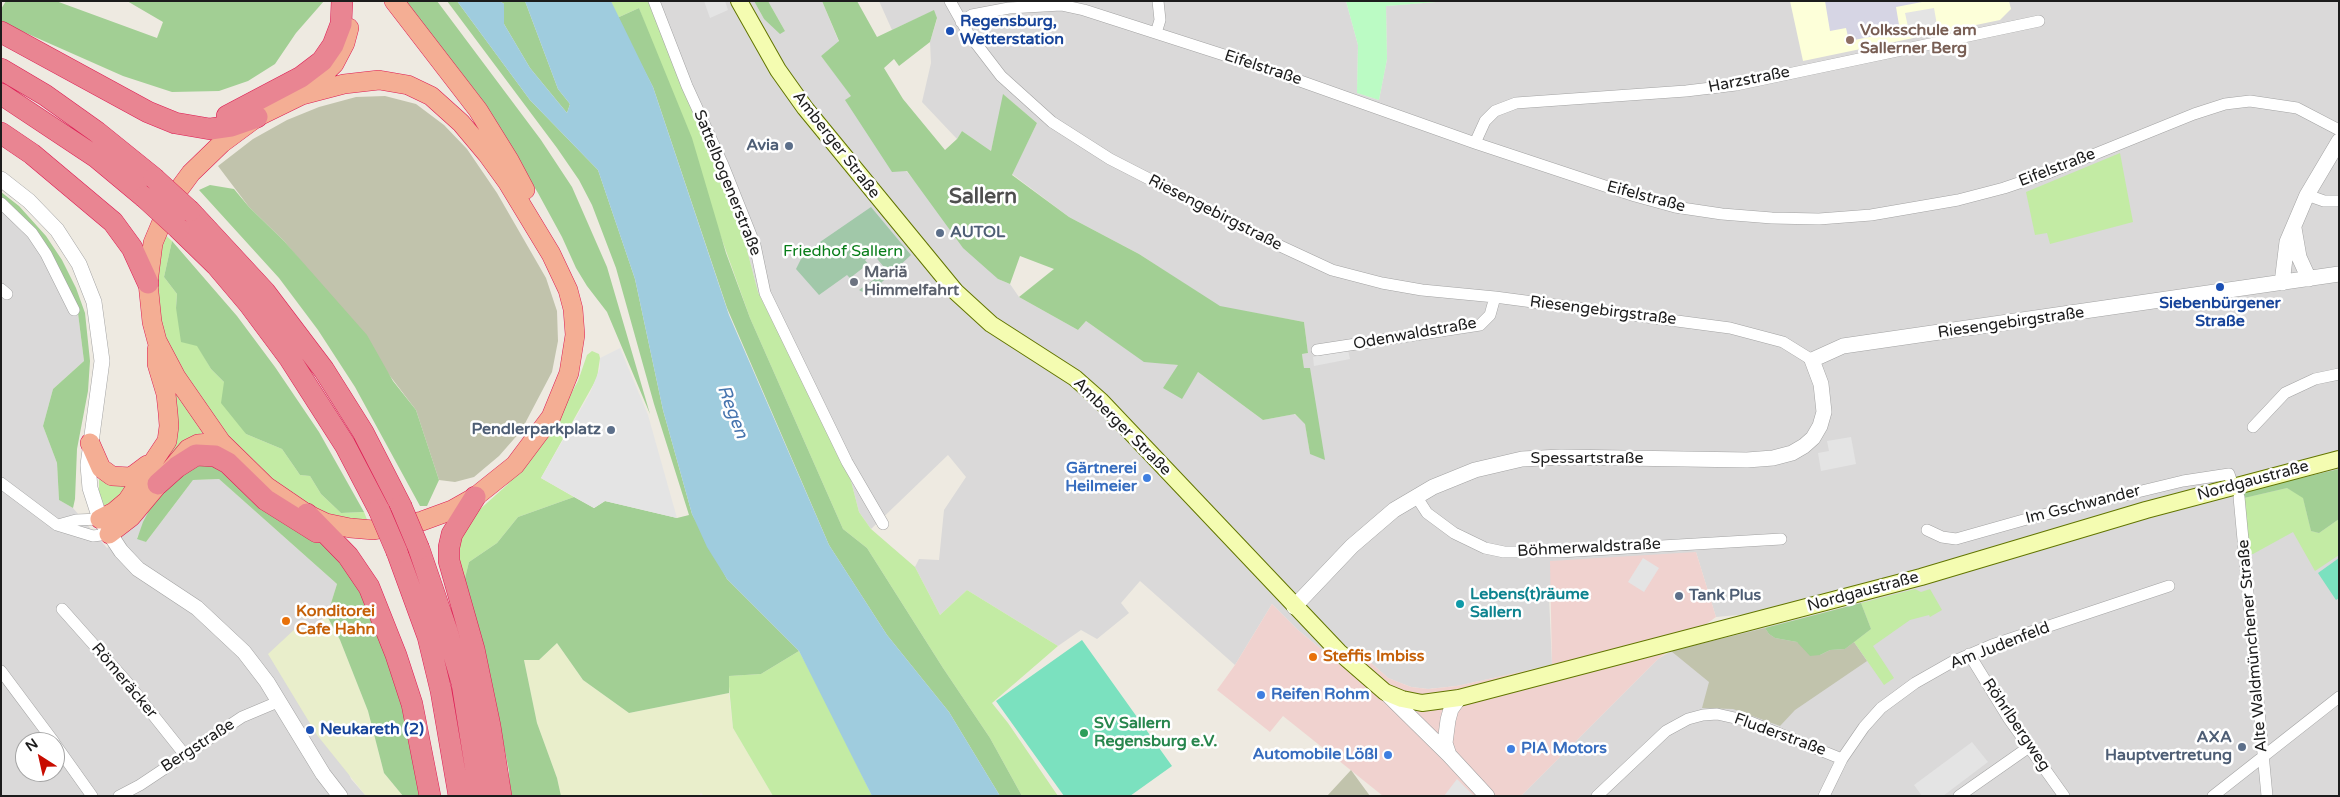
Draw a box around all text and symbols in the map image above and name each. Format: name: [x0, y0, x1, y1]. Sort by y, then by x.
place label: Regensburg, Wetterstation: [960, 12, 1064, 50]
place label: Volksschule am Sallerner Berg: [1860, 21, 1977, 59]
marker: Regensburg, Wetterstation: [944, 25, 956, 37]
marker: Volksschule am Sallerner Berg: [1844, 34, 1856, 46]
street label: Eifelstraße: [1222, 46, 1304, 90]
street label: Harzstraße: [1707, 63, 1791, 97]
street label: Amberger Straße: [788, 88, 884, 202]
street label: Sattelbogenerstraße: [689, 107, 765, 259]
place label: Avia: [746, 136, 779, 156]
marker: Avia: [783, 140, 795, 152]
street label: Eifelstraße: [2016, 145, 2098, 191]
street label: Riesengebirgstraße: [1145, 171, 1285, 255]
street label: Eifelstraße: [1605, 177, 1687, 217]
district label: Sallern: [949, 184, 1017, 210]
place label: AUTOL: [950, 223, 1005, 243]
marker: AUTOL: [934, 227, 946, 239]
park label: Friedhof Sallern: [783, 242, 903, 262]
place label: Mariä Himmelfahrt: [864, 263, 959, 301]
marker: Mariä Himmelfahrt: [848, 276, 860, 288]
marker: Siebenbürgener Straße: [2214, 281, 2226, 293]
street label: Riesengebirgstraße: [1529, 292, 1677, 330]
place label: Siebenbürgener Straße: [2159, 294, 2281, 332]
street label: Riesengebirgstraße: [1937, 303, 2085, 343]
street label: Odenwaldstraße: [1352, 314, 1478, 354]
street label: Amberger Straße: [1069, 374, 1175, 480]
water label: Regen: [712, 382, 752, 442]
place label: Pendlerparkplatz: [472, 420, 601, 440]
marker: Pendlerparkplatz: [605, 424, 617, 436]
street label: Spessartstraße: [1530, 449, 1644, 469]
street label: Nordgaustraße: [2195, 457, 2311, 505]
place label: Gärtnerei Heilmeier: [1065, 459, 1137, 497]
marker: Gärtnerei Heilmeier: [1141, 472, 1153, 484]
street label: Im Gschwander: [2024, 481, 2142, 529]
street label: Böhmerwaldstraße: [1517, 535, 1661, 561]
street label: Alte Waldmünchener Straße: [2234, 539, 2272, 753]
street label: Nordgaustraße: [1805, 568, 1921, 616]
place label: Lebens(t)räume Sallern: [1470, 585, 1589, 623]
place label: Tank Plus: [1689, 586, 1761, 606]
marker: Tank Plus: [1673, 590, 1685, 602]
marker: Lebens(t)räume Sallern: [1454, 598, 1466, 610]
place label: Konditorei Cafe Hahn: [296, 602, 375, 640]
marker: Konditorei Cafe Hahn: [280, 615, 292, 627]
street label: Am Judenfeld: [1947, 618, 2053, 674]
street label: Römeräcker: [87, 639, 161, 723]
place label: Steffis Imbiss: [1323, 647, 1424, 667]
marker: Steffis Imbiss: [1307, 651, 1319, 663]
street label: Röhrlbergweg: [1978, 675, 2054, 775]
place label: Reifen Rohm: [1271, 685, 1370, 705]
marker: Reifen Rohm: [1255, 689, 1267, 701]
street label: Fluderstraße: [1731, 710, 1829, 760]
place label: SV Sallern Regensburg e.V.: [1094, 714, 1217, 752]
street label: Bergstraße: [158, 715, 238, 777]
place label: Neukareth (2): [320, 720, 424, 740]
marker: Neukareth (2): [304, 724, 316, 736]
marker: SV Sallern Regensburg e.V.: [1078, 727, 1090, 739]
place label: AXA Hauptvertretung: [2105, 728, 2232, 766]
north arrow: [15, 732, 65, 782]
text: N: [22, 735, 41, 755]
place label: PIA Motors: [1521, 739, 1607, 759]
marker: AXA Hauptvertretung: [2236, 741, 2248, 753]
marker: PIA Motors: [1505, 743, 1517, 755]
place label: Automobile Lößl: [1252, 745, 1378, 765]
marker: Automobile Lößl: [1382, 749, 1394, 761]

